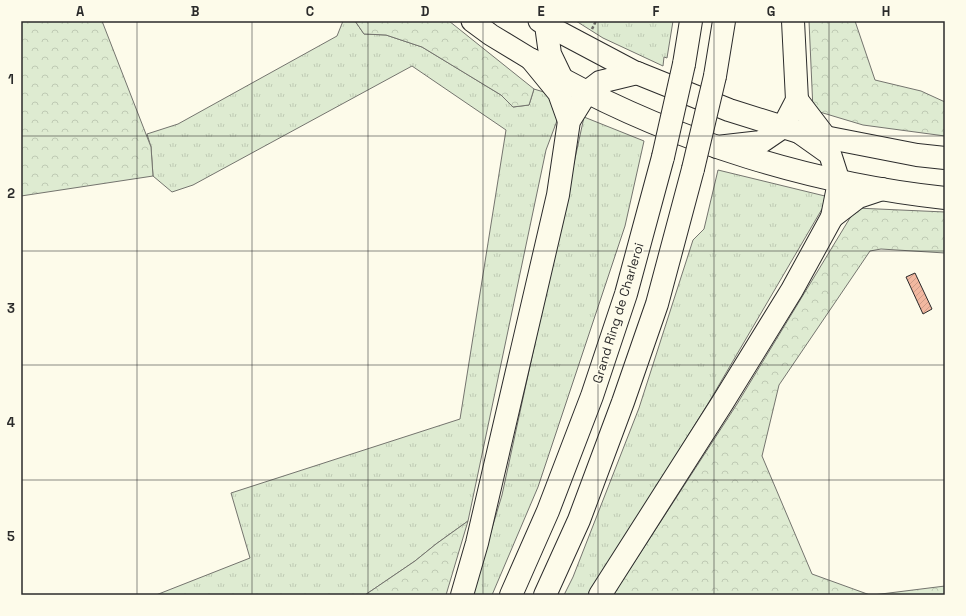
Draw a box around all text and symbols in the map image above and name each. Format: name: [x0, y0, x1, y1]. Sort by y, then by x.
text: A: [76, 3, 85, 20]
text: B: [191, 3, 200, 20]
text: C: [306, 3, 314, 20]
text: D: [421, 3, 430, 20]
text: E: [537, 3, 545, 20]
text: F: [653, 3, 660, 20]
text: G: [767, 3, 775, 20]
text: H: [882, 3, 890, 20]
text: 1: [8, 71, 14, 88]
text: 2: [7, 185, 15, 202]
street label: Grand Ring de Charleroi: [588, 241, 648, 385]
text: 3: [7, 300, 15, 317]
text: 4: [7, 414, 15, 431]
text: 5: [7, 528, 15, 545]

